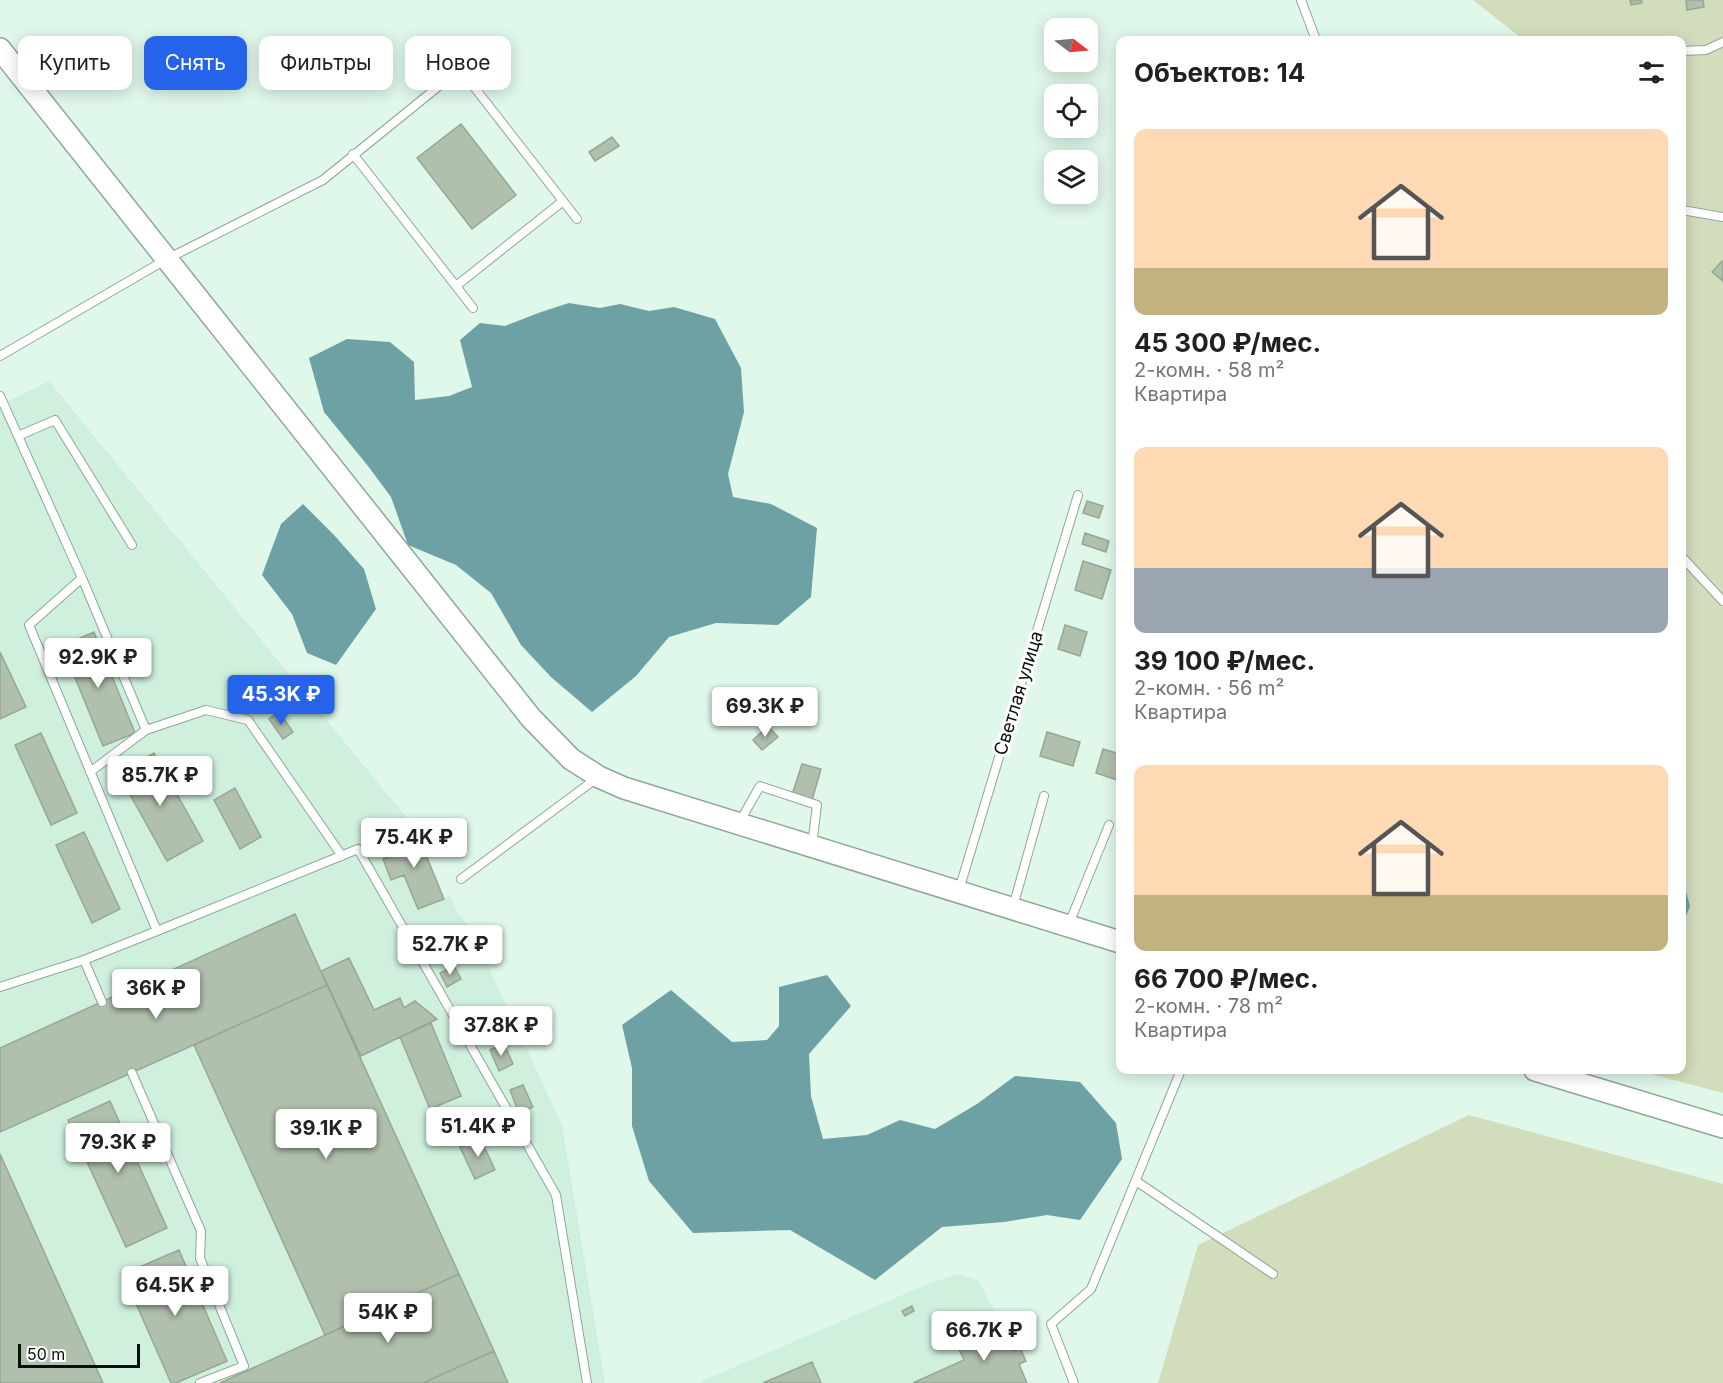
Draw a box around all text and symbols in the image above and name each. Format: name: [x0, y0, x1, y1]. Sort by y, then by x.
north arrow: [1044, 18, 1098, 72]
map controls: [1044, 18, 1098, 204]
chip: Купить: [18, 36, 132, 90]
chip: Снять: [144, 36, 247, 90]
chip: Фильтры: [259, 36, 393, 90]
chip: Новое: [405, 36, 511, 90]
icon: filters: [1635, 56, 1668, 89]
text: Объектов: 14: [1134, 57, 1305, 88]
button: locate: [1044, 84, 1098, 138]
button: layers: [1044, 150, 1098, 204]
icon: home: [1347, 168, 1455, 276]
text: 45 300 ₽/мес.: [1134, 327, 1321, 358]
text: 2-комн. · 58 m²: [1134, 358, 1284, 382]
text: Квартира: [1134, 382, 1227, 406]
icon: home: [1347, 486, 1455, 594]
street label: Светлая улица: [989, 628, 1047, 758]
pin: 92.9K ₽: [43, 638, 153, 689]
text: 92.9K ₽: [59, 645, 137, 669]
text: 39 100 ₽/мес.: [1134, 645, 1315, 676]
pin: 45.3K ₽: [226, 675, 336, 726]
text: 2-комн. · 56 m²: [1134, 676, 1284, 700]
text: 45.3K ₽: [242, 682, 320, 706]
pin: 69.3K ₽: [710, 687, 820, 738]
text: 69.3K ₽: [726, 694, 804, 718]
text: Квартира: [1134, 700, 1227, 724]
pin: 85.7K ₽: [105, 756, 215, 807]
text: 85.7K ₽: [121, 763, 199, 787]
icon: home: [1347, 804, 1455, 912]
pin: 75.4K ₽: [359, 818, 469, 869]
text: 75.4K ₽: [375, 825, 453, 849]
pin: 52.7K ₽: [395, 925, 505, 976]
text: 52.7K ₽: [411, 932, 489, 956]
text: 66 700 ₽/мес.: [1134, 963, 1319, 994]
pin: 36K ₽: [114, 969, 198, 1020]
text: 36K ₽: [126, 976, 186, 1000]
text: 2-комн. · 78 m²: [1134, 994, 1283, 1018]
pin: 37.8K ₽: [446, 1006, 556, 1057]
text: 37.8K ₽: [463, 1013, 539, 1037]
text: Квартира: [1134, 1018, 1227, 1042]
pin: 51.4K ₽: [423, 1107, 533, 1158]
pin: 39.1K ₽: [271, 1109, 381, 1160]
text: 51.4K ₽: [440, 1114, 516, 1138]
text: 39.1K ₽: [290, 1116, 362, 1140]
pin: 79.3K ₽: [63, 1123, 173, 1174]
text: 79.3K ₽: [80, 1130, 156, 1154]
pin: 64.5K ₽: [120, 1266, 230, 1317]
text: 64.5K ₽: [135, 1273, 215, 1297]
pin: 54K ₽: [346, 1293, 430, 1344]
text: 54K ₽: [358, 1300, 418, 1324]
pin: 66.7K ₽: [929, 1311, 1039, 1362]
text: 66.7K ₽: [945, 1318, 1023, 1342]
scale bar: [18, 1341, 140, 1368]
text: 50 m: [27, 1344, 65, 1364]

